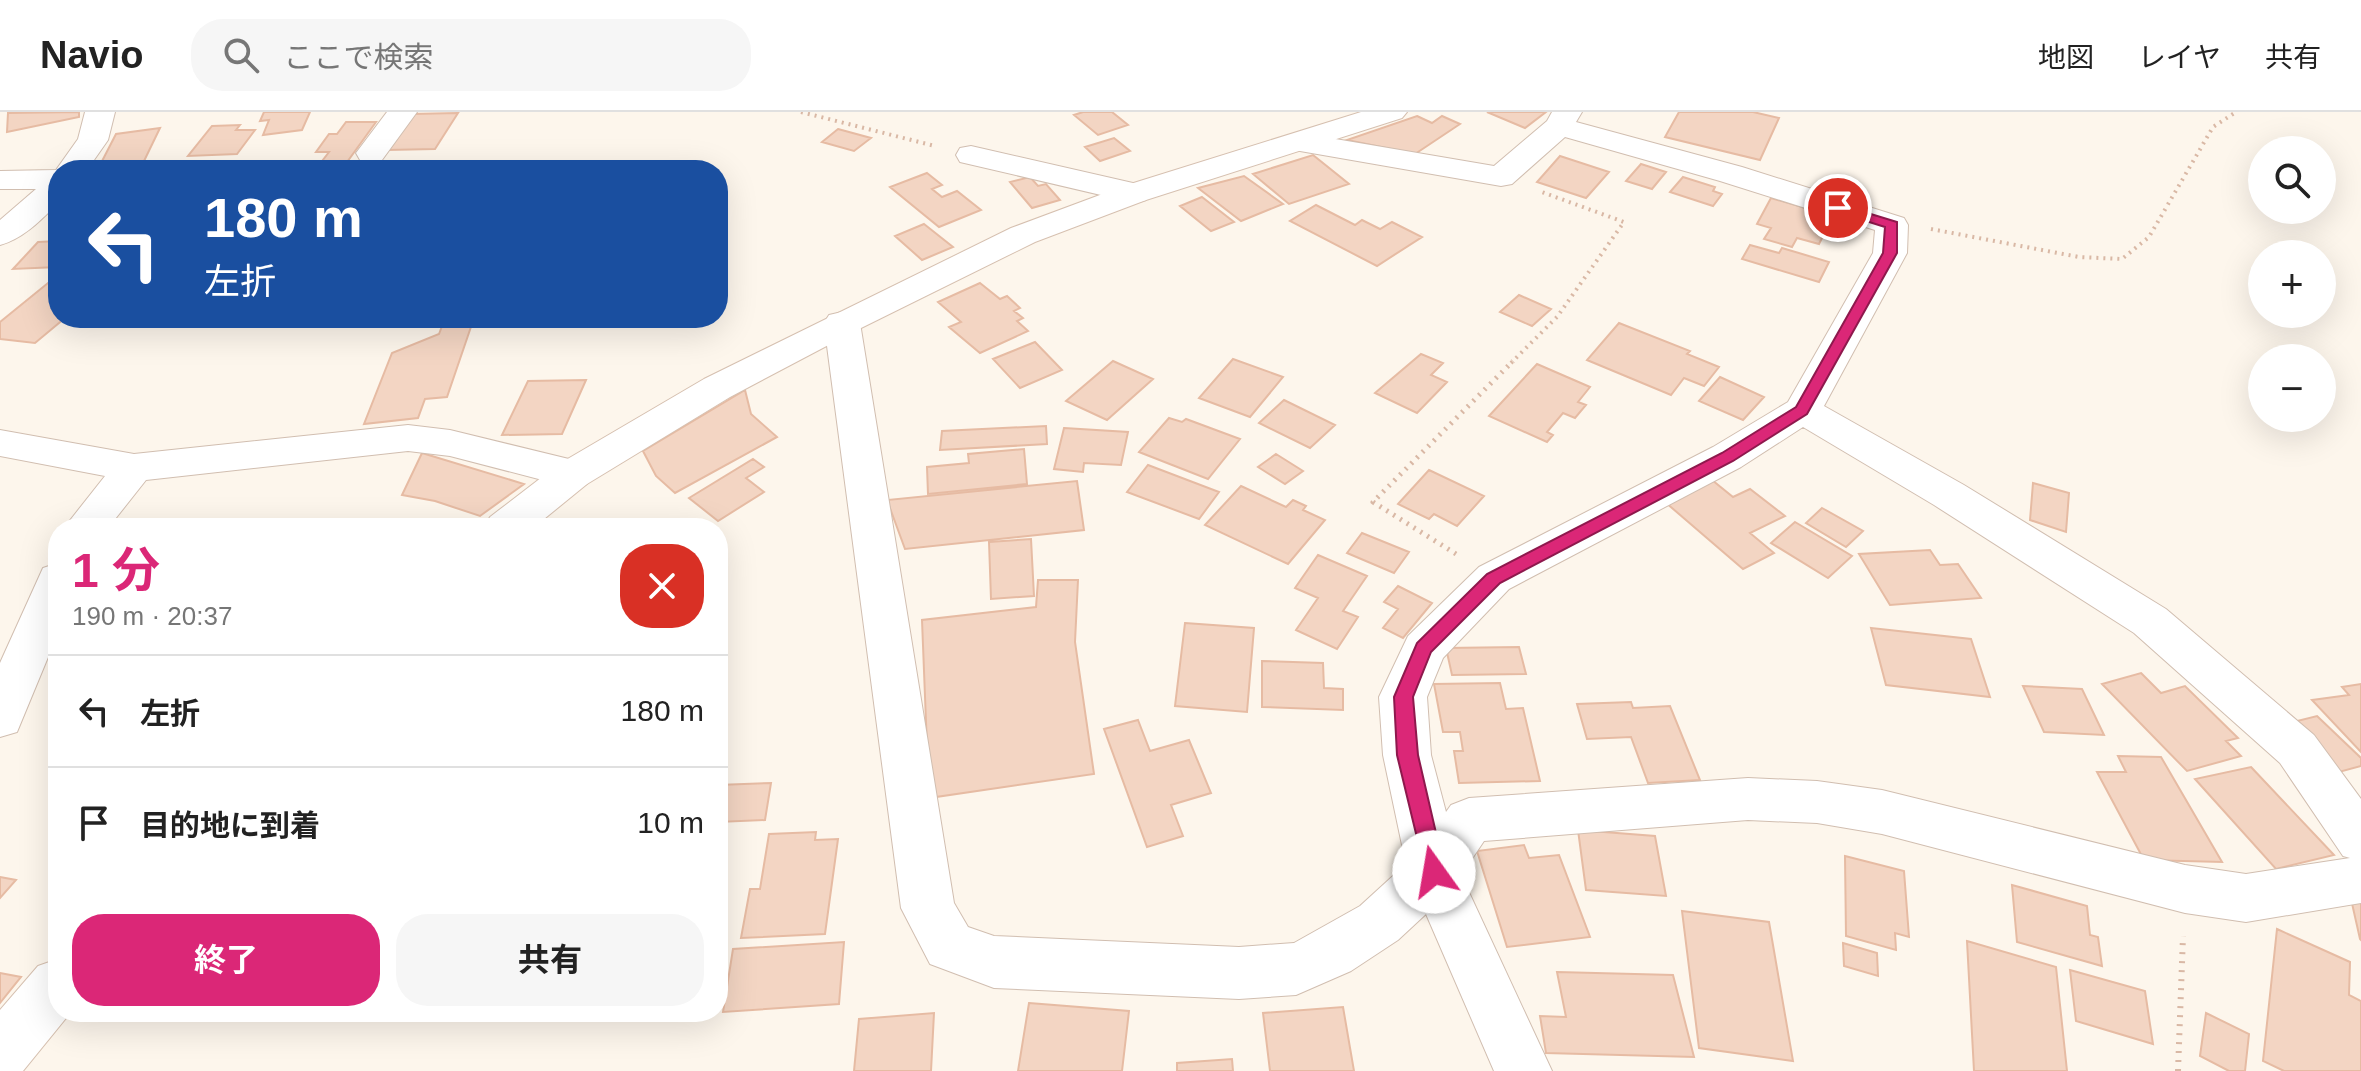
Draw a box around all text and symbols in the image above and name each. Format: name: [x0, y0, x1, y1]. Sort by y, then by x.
search box: [191, 19, 751, 91]
icon: search: [219, 33, 263, 77]
text: Navio: [40, 34, 143, 76]
text: ここで検索: [283, 41, 433, 74]
text: 地図: [2038, 42, 2094, 73]
text: レイヤ: [2138, 42, 2221, 73]
text: 共有: [2265, 42, 2321, 73]
map controls: [2248, 136, 2336, 432]
button: search: [2248, 136, 2336, 224]
pin: [1804, 174, 1872, 242]
text: 180 m: [204, 186, 363, 249]
icon: arrive: [1816, 186, 1860, 230]
icon: left: [72, 192, 176, 296]
button: +: [2248, 240, 2336, 328]
text: 左折: [204, 261, 276, 302]
button: −: [2248, 344, 2336, 432]
text: 1 分: [72, 544, 160, 597]
button: close: [620, 544, 704, 628]
text: 190 m · 20:37: [72, 601, 232, 631]
icon: left: [72, 689, 116, 733]
text: 180 m: [621, 694, 704, 727]
text: 左折: [140, 697, 200, 730]
icon: arrive: [72, 801, 116, 845]
text: 10 m: [637, 806, 704, 839]
text: 目的地に到着: [140, 809, 320, 842]
position arrow: [1392, 830, 1476, 914]
button: 終了: [72, 914, 380, 1006]
button: 共有: [396, 914, 704, 1006]

